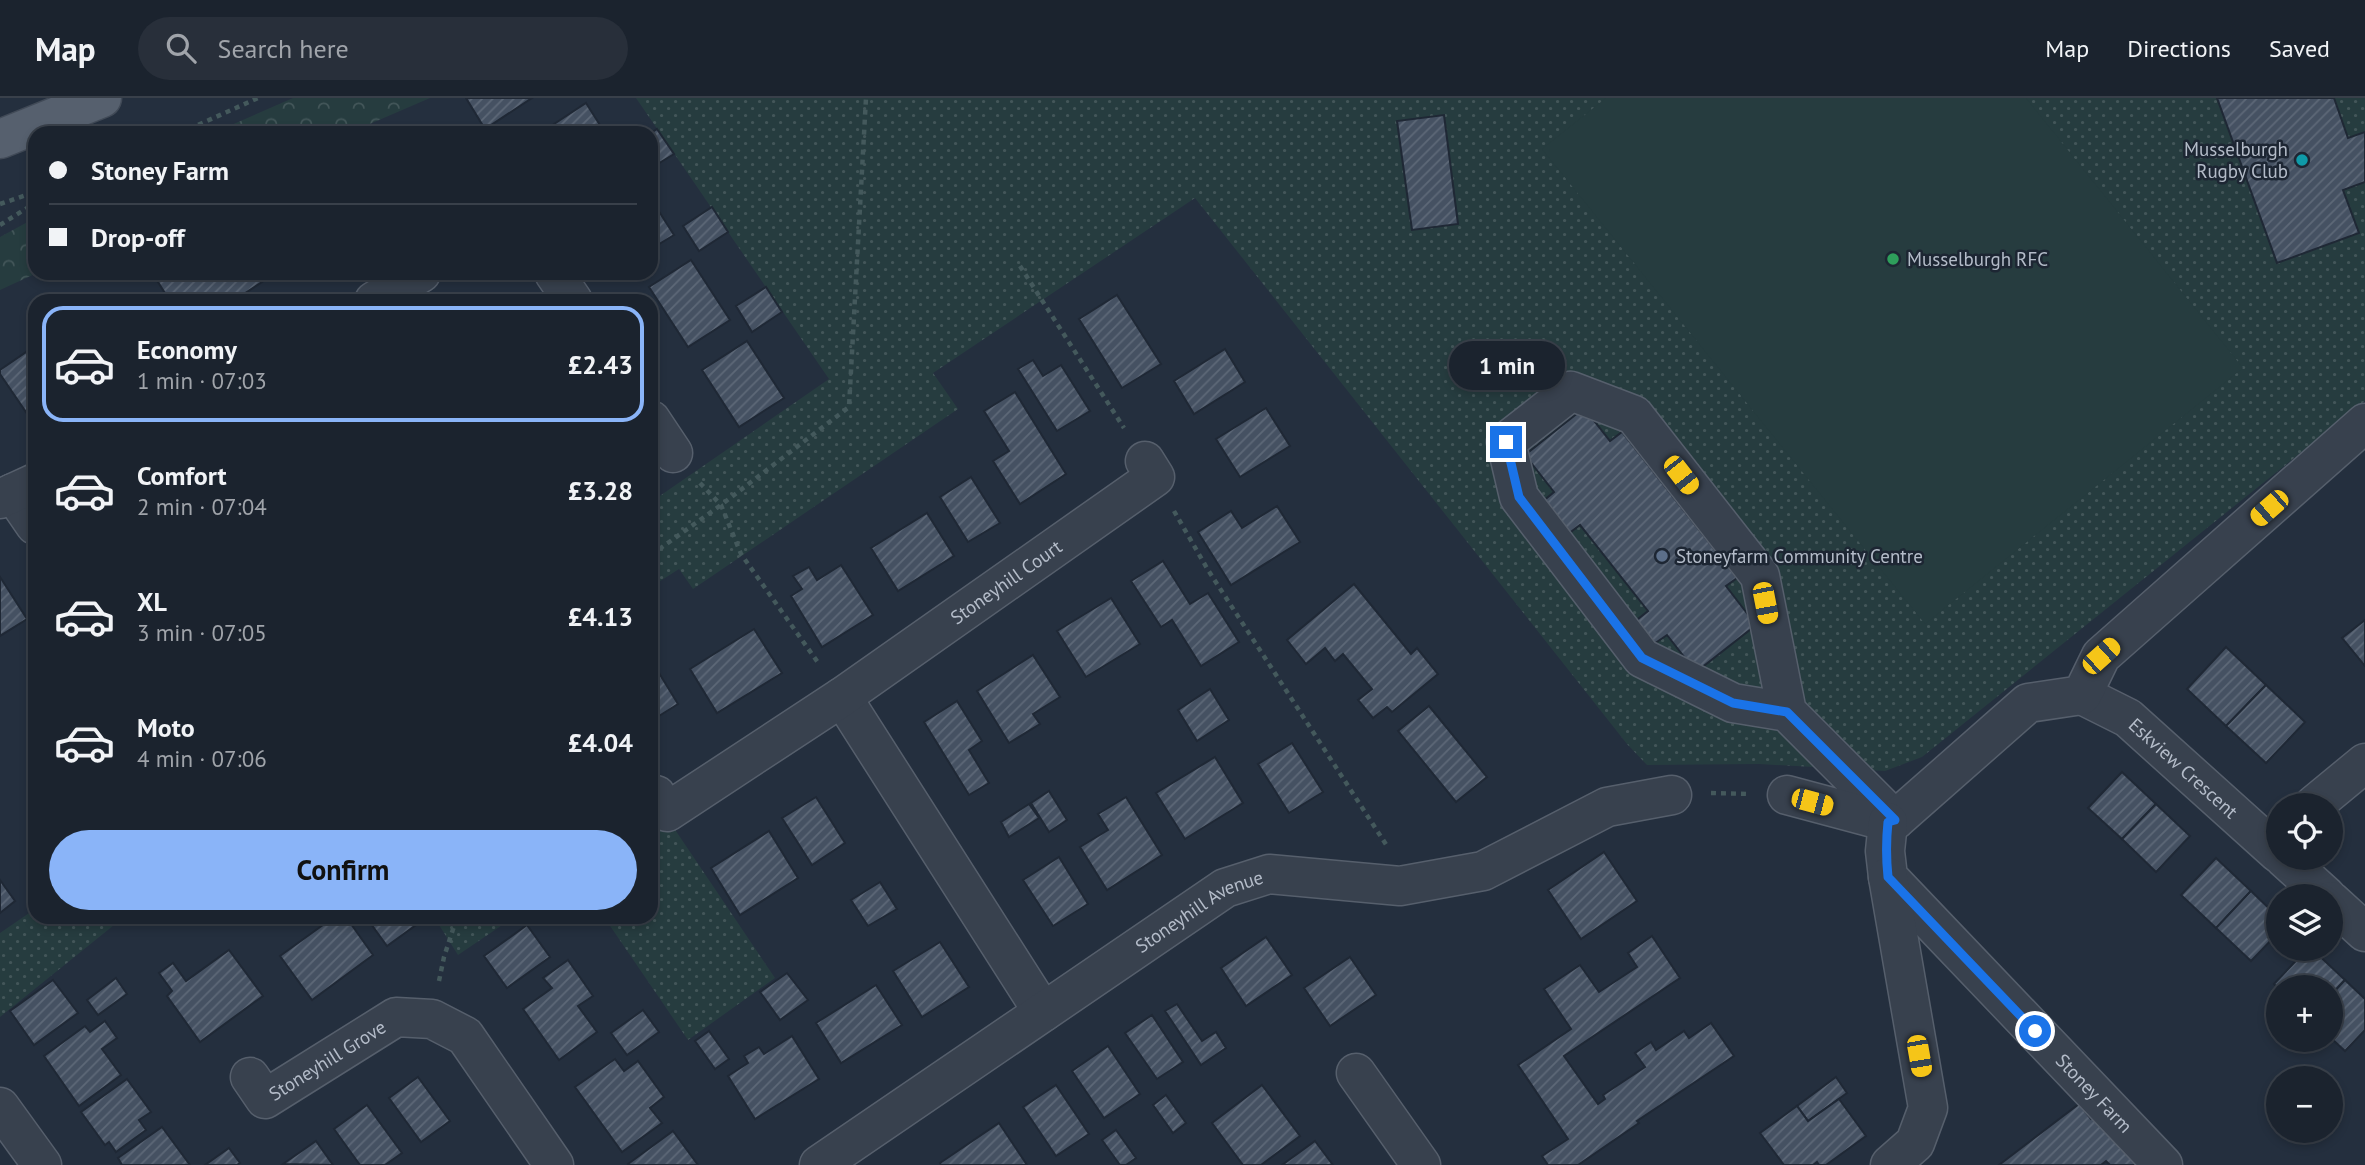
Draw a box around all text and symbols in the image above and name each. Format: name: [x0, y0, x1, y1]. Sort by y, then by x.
search box: [138, 17, 628, 80]
text: Map: [35, 27, 96, 70]
icon: search: [162, 29, 200, 67]
text: Search here: [218, 32, 349, 65]
text: Map: [2045, 33, 2089, 64]
text: Directions: [2127, 33, 2231, 64]
text: Saved: [2269, 33, 2330, 64]
place label: Musselburgh Rugby Club: [2184, 137, 2288, 183]
marker: Musselburgh Rugby Club: [2294, 152, 2310, 168]
text: Stoney Farm: [91, 154, 229, 187]
text: Drop-off: [91, 221, 185, 254]
place label: Musselburgh RFC: [1907, 247, 2048, 271]
marker: Musselburgh RFC: [1885, 251, 1901, 267]
icon: car: [53, 333, 116, 396]
text: Economy: [137, 333, 237, 366]
callout: 1 min: [1448, 341, 1564, 390]
text: £2.43: [568, 348, 633, 381]
text: 1 min: [1479, 351, 1535, 380]
text: 1 min · 07:03: [137, 366, 267, 395]
route end: [1490, 426, 1522, 458]
car: [1660, 452, 1703, 498]
icon: car: [53, 459, 116, 522]
text: Comfort: [137, 459, 227, 492]
text: £3.28: [568, 474, 633, 507]
car: [2247, 486, 2292, 530]
text: 2 min · 07:04: [137, 492, 267, 521]
street label: Stoneyhill Court: [945, 534, 1067, 629]
place label: Stoneyfarm Community Centre: [1676, 544, 1923, 568]
marker: Stoneyfarm Community Centre: [1654, 548, 1670, 564]
car: [1751, 580, 1780, 626]
icon: car: [53, 585, 116, 648]
text: XL: [137, 585, 167, 618]
text: £4.13: [568, 600, 633, 633]
text: 3 min · 07:05: [137, 618, 267, 647]
car: [2079, 634, 2124, 678]
icon: car: [53, 711, 116, 774]
text: Moto: [137, 711, 195, 744]
street label: Eskview Crescent: [2124, 713, 2243, 824]
text: £4.04: [568, 726, 633, 759]
text: 4 min · 07:06: [137, 744, 267, 773]
car: [1789, 786, 1836, 818]
map controls: [2266, 793, 2343, 1143]
button: locate: [2266, 793, 2343, 870]
button: Confirm: [49, 830, 637, 910]
street label: Stoneyhill Avenue: [1130, 865, 1266, 958]
button: layers: [2266, 884, 2343, 961]
button: +: [2266, 975, 2343, 1052]
street label: Stoneyhill Grove: [264, 1015, 390, 1106]
route start: [2019, 1015, 2051, 1047]
car: [1906, 1033, 1933, 1079]
street label: Stoney Farm: [2051, 1048, 2138, 1138]
button: −: [2266, 1066, 2343, 1143]

